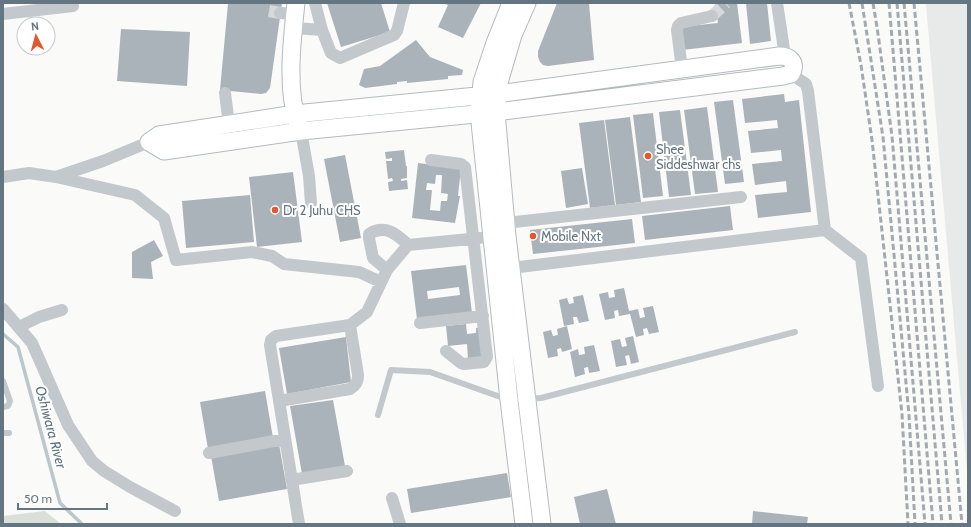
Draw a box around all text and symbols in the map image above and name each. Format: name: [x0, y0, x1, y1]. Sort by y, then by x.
north arrow: [16, 16, 56, 56]
text: N: [30, 19, 40, 33]
place label: Shee Siddeshwar chs: [656, 141, 741, 172]
marker: Shee Siddeshwar chs: [643, 151, 653, 161]
place label: Dr 2 Juhu CHS: [283, 202, 361, 218]
marker: Dr 2 Juhu CHS: [270, 205, 280, 215]
place label: Mobile Nxt: [541, 228, 601, 244]
marker: Mobile Nxt: [528, 231, 538, 241]
water label: Oshiwara River: [31, 384, 71, 471]
scale bar: [18, 485, 107, 511]
text: 50 m: [24, 491, 52, 506]

